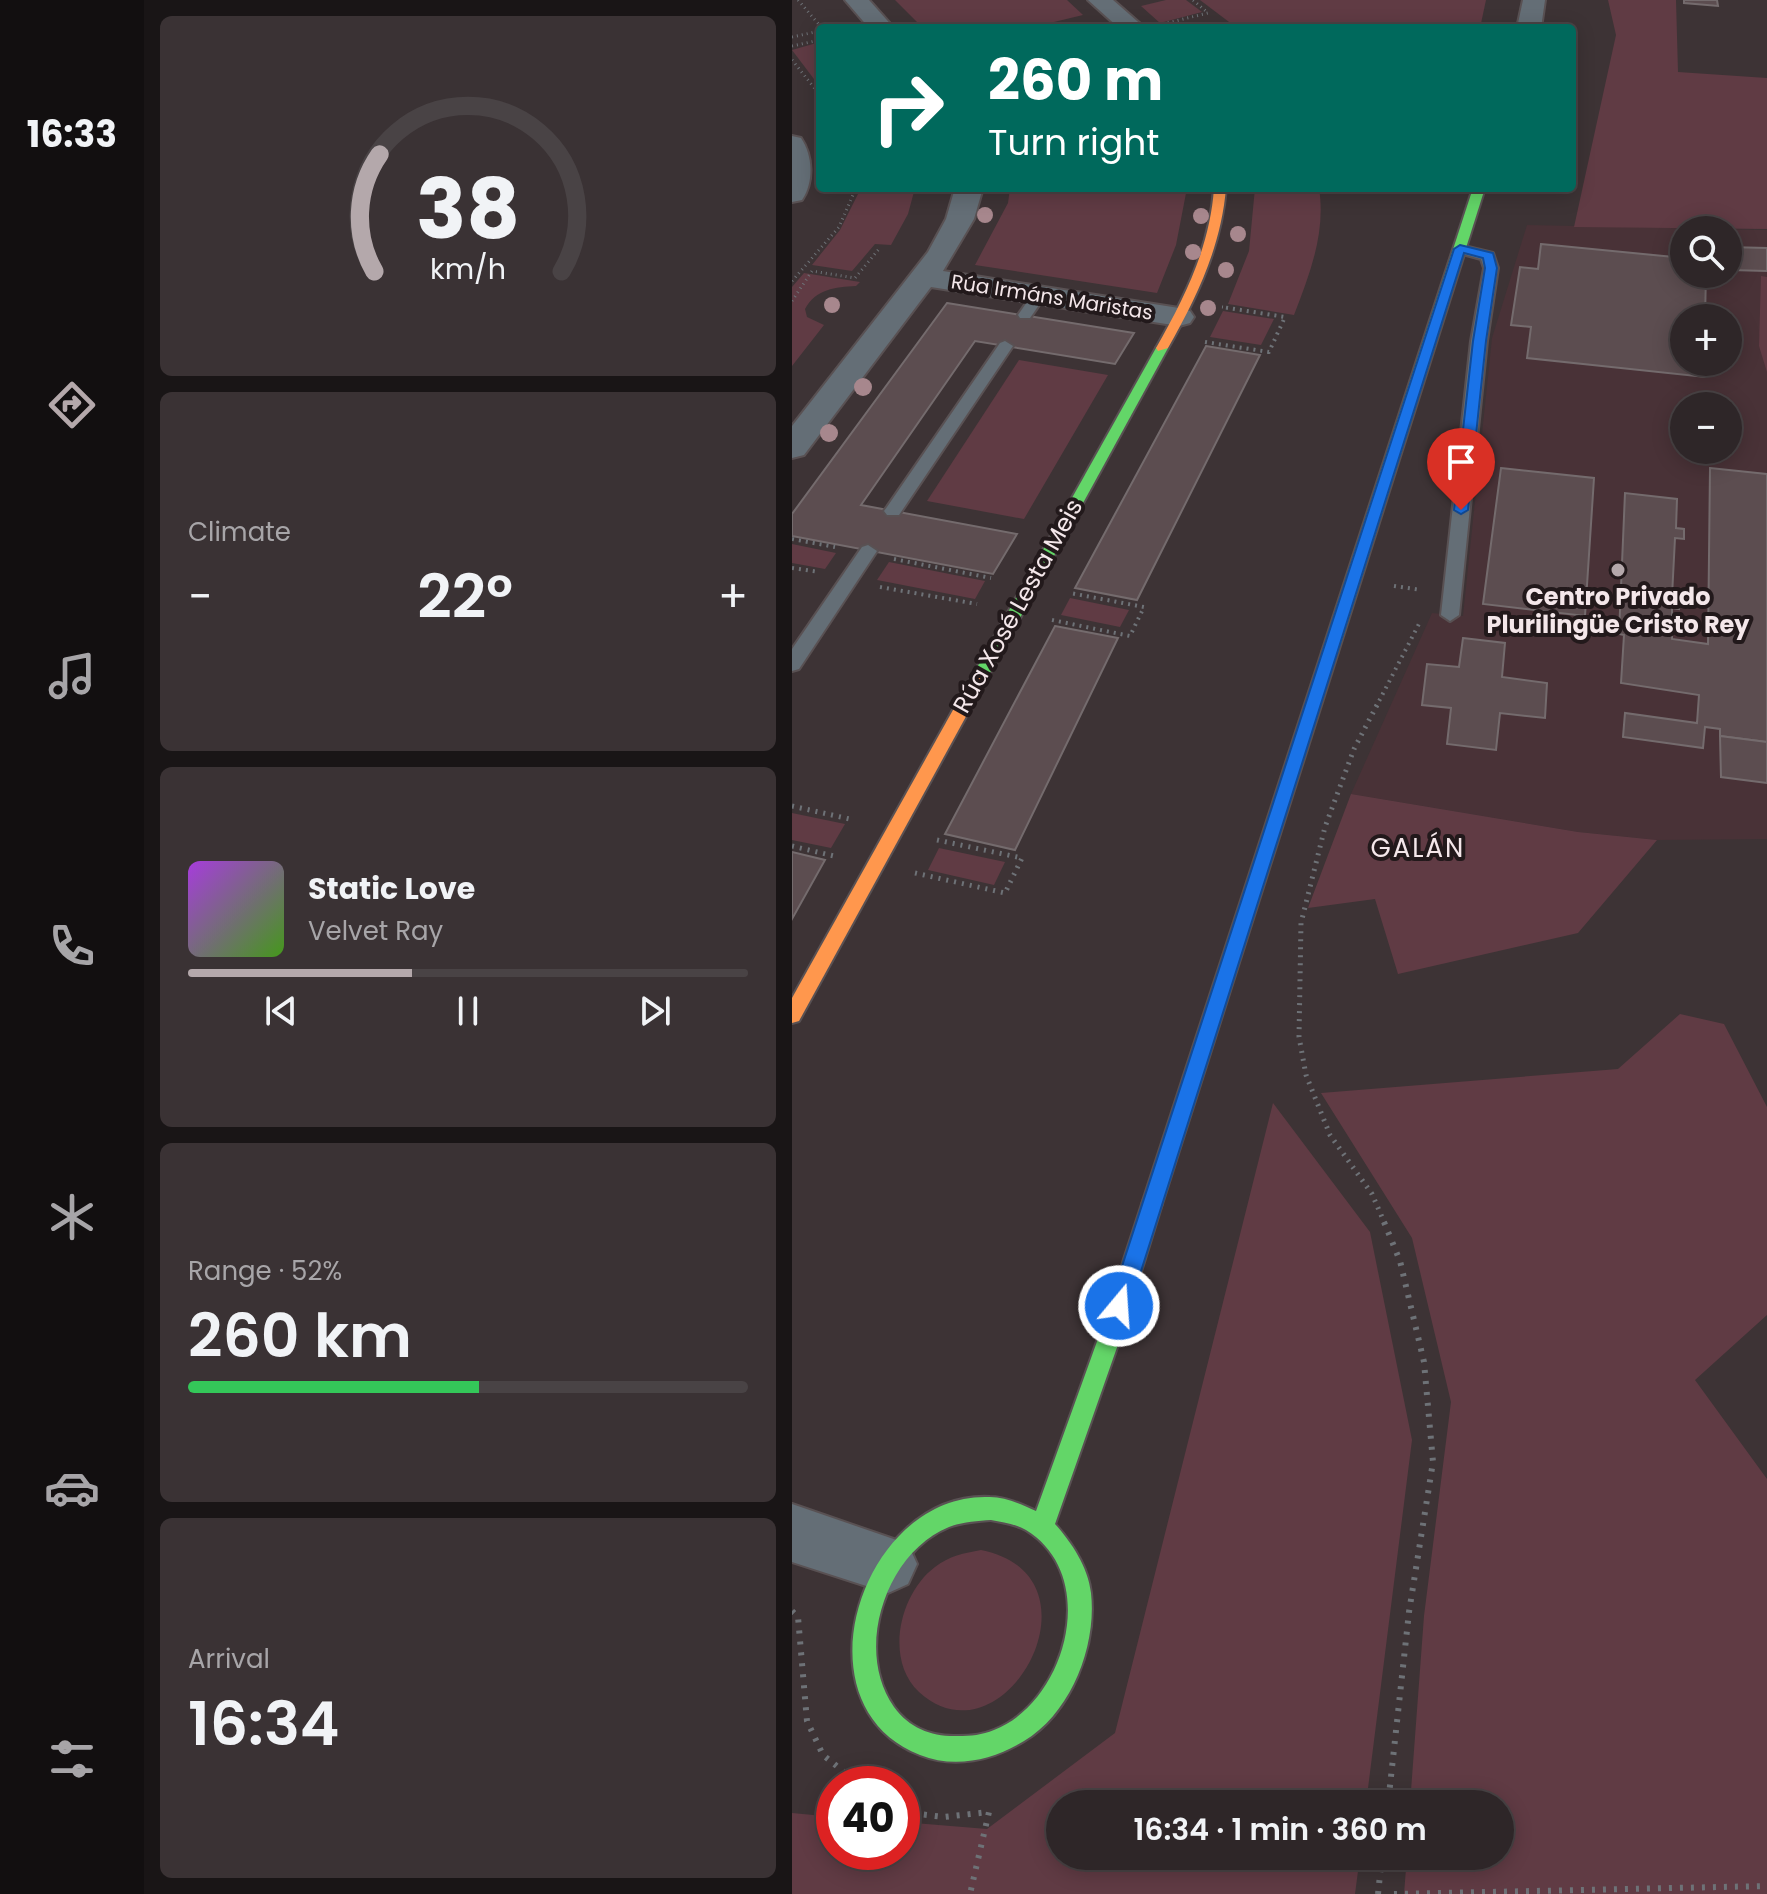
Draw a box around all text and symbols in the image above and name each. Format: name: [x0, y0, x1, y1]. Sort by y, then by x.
text: 260 m: [988, 41, 1163, 120]
icon: right: [856, 56, 960, 160]
text: 16:33: [27, 109, 117, 160]
text: Turn right: [988, 117, 1159, 168]
text: 38: [416, 150, 520, 266]
map controls: [1670, 216, 1742, 464]
button: search: [1670, 216, 1742, 288]
text: km/h: [430, 249, 506, 289]
street label: Rúa Irmáns Maristas: [949, 267, 1155, 327]
button: +: [1670, 304, 1742, 376]
icon: directions: [44, 377, 100, 433]
button: −: [1670, 392, 1742, 464]
pin: [1427, 428, 1495, 510]
icon: arrive: [1439, 440, 1483, 484]
street label: Rúa Xosé Lesta Meis: [945, 493, 1090, 719]
text: Climate: [188, 514, 291, 550]
text: 22°: [417, 555, 513, 639]
marker: Centro Privado Plurilingüe Cristo Rey: [1609, 561, 1627, 579]
text: −: [188, 566, 212, 627]
text: +: [718, 566, 748, 627]
place label: Centro Privado Plurilingüe Cristo Rey: [1486, 580, 1750, 641]
icon: music: [44, 648, 100, 704]
district label: GALÁN: [1371, 830, 1465, 866]
text: Static Love: [308, 867, 475, 910]
text: Velvet Ray: [308, 913, 443, 949]
icon: phone: [44, 918, 100, 974]
icon: previous: [259, 989, 303, 1033]
icon: pause: [446, 989, 490, 1033]
icon: next: [633, 989, 677, 1033]
icon: climate: [44, 1189, 100, 1245]
text: Range · 52%: [188, 1253, 342, 1289]
position arrow: [1077, 1264, 1161, 1348]
text: 260 km: [188, 1294, 412, 1378]
icon: car: [44, 1460, 100, 1516]
text: Arrival: [188, 1641, 270, 1677]
text: 16:34: [188, 1682, 340, 1766]
icon: filters: [44, 1731, 100, 1787]
speed limit sign: 40: [816, 1766, 920, 1870]
text: 16:34 · 1 min · 360 m: [1133, 1808, 1427, 1851]

